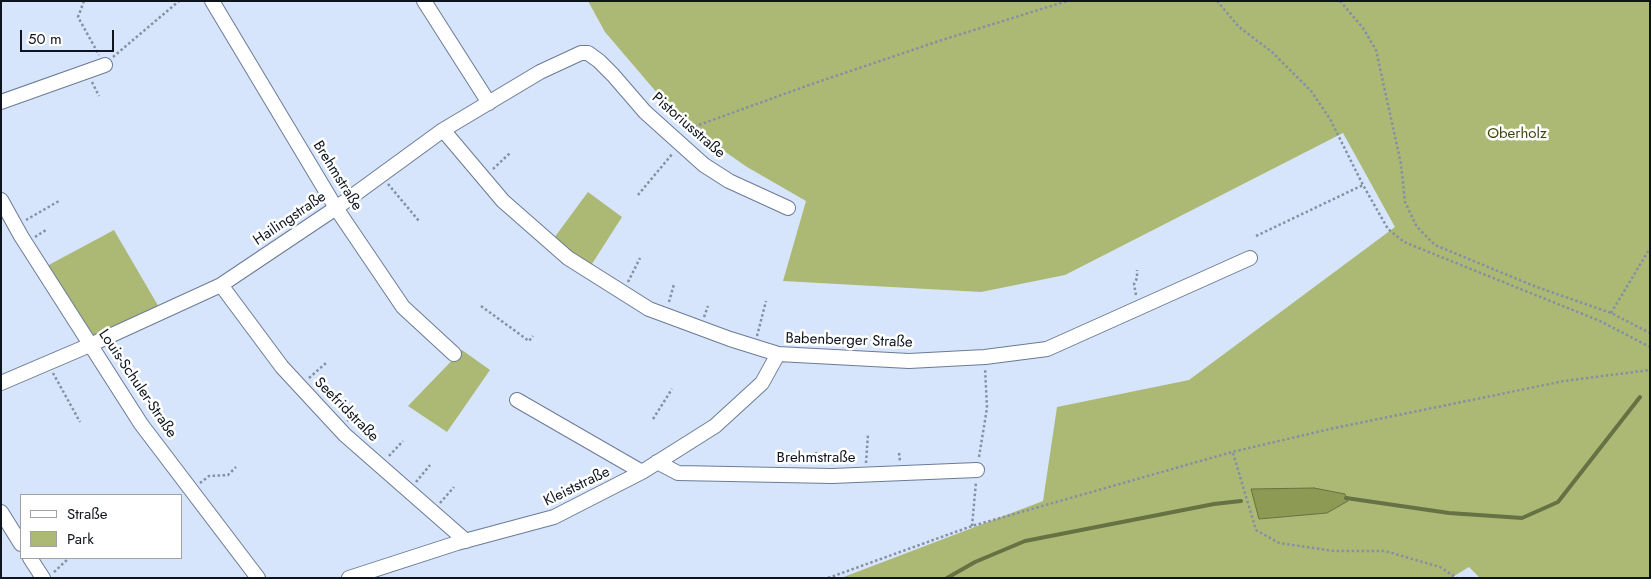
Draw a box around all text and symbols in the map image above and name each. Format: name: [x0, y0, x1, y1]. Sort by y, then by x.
scale bar: [22, 20, 116, 52]
text: 50 m: [28, 28, 62, 50]
street label: Pistoriusstraße: [648, 89, 728, 163]
park label: Oberholz: [1487, 125, 1547, 143]
street label: Brehmstraße: [308, 138, 366, 214]
street label: Hailingstraße: [250, 188, 330, 250]
street label: Louis-Schuler-Straße: [94, 326, 180, 442]
street label: Babenberger Straße: [785, 330, 913, 352]
street label: Seefridstraße: [310, 374, 382, 446]
street label: Brehmstraße: [777, 449, 855, 467]
street label: Kleiststraße: [541, 463, 613, 511]
legend: [20, 494, 182, 559]
text: Straße: [67, 503, 107, 525]
text: Park: [67, 528, 94, 550]

